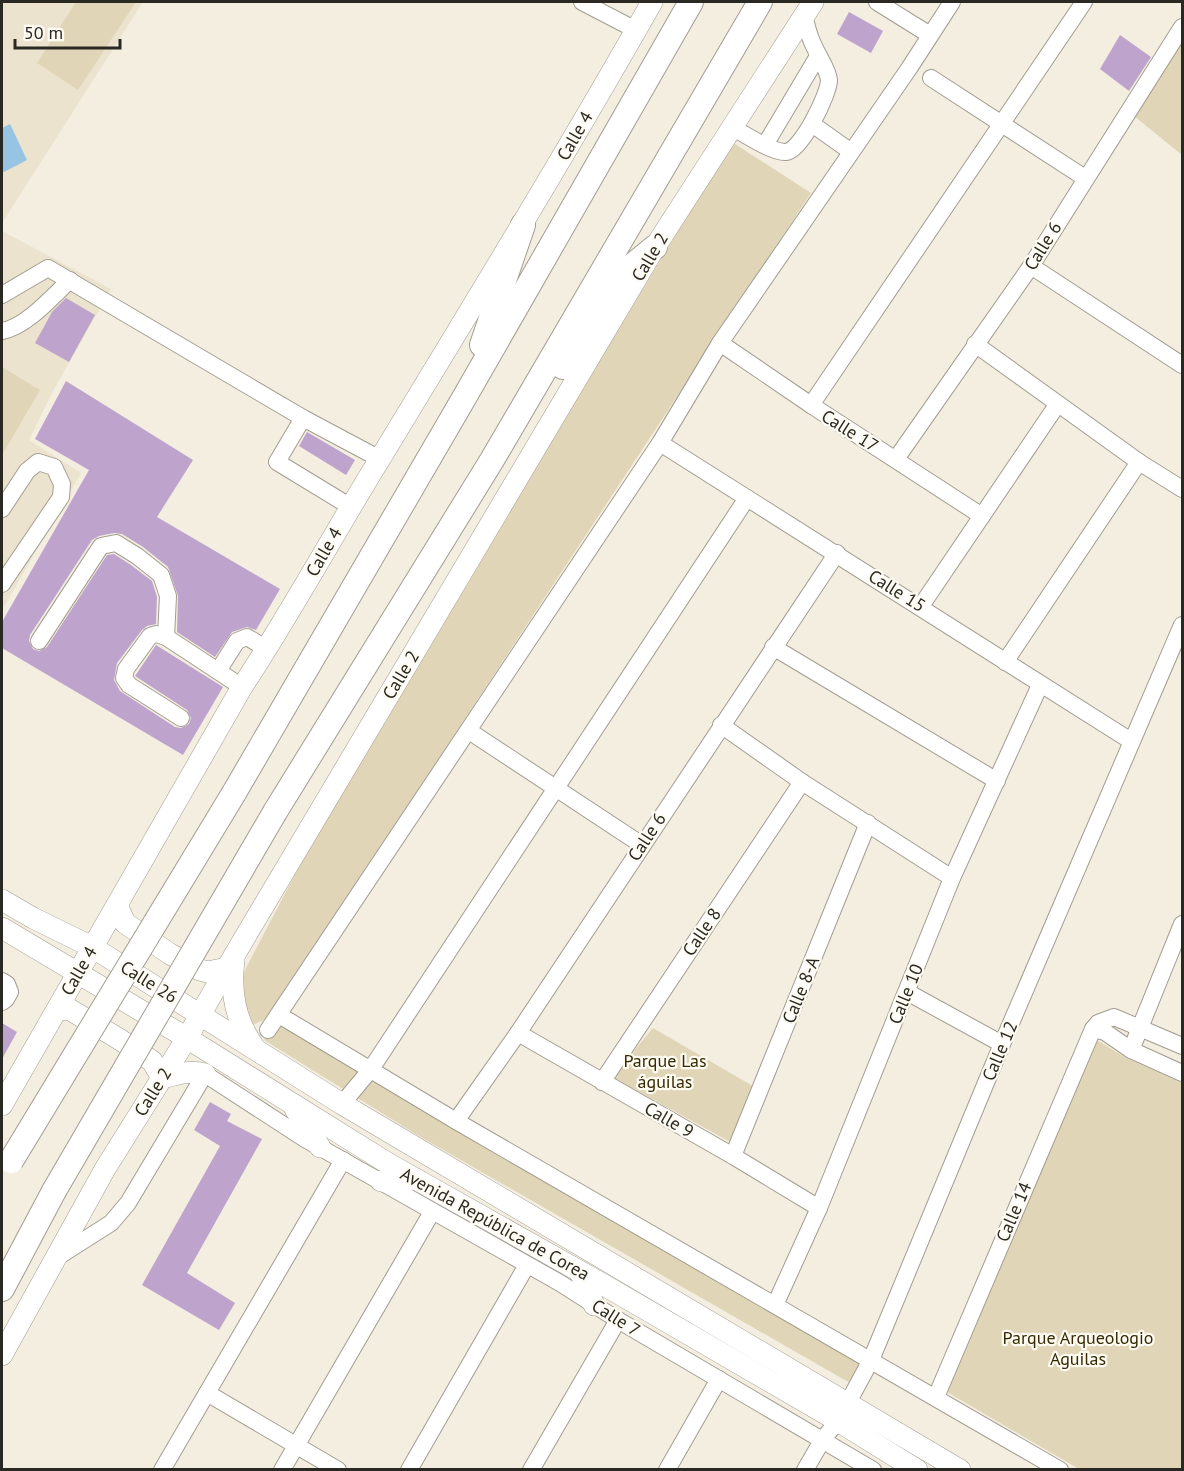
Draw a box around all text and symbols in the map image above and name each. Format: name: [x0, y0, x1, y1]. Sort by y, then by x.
scale bar: [15, 12, 120, 50]
text: 50 m: [24, 21, 63, 44]
street label: Calle 4: [551, 107, 598, 165]
street label: Calle 6: [1019, 217, 1066, 274]
street label: Calle 2: [626, 228, 673, 285]
street label: Calle 17: [817, 404, 883, 457]
street label: Calle 4: [300, 523, 347, 581]
street label: Calle 15: [864, 564, 930, 617]
street label: Calle 2: [377, 646, 424, 703]
street label: Calle 6: [622, 808, 671, 865]
street label: Calle 8: [677, 903, 726, 960]
street label: Calle 4: [55, 942, 102, 1000]
street label: Calle 8-A: [777, 953, 825, 1027]
street label: Calle 26: [116, 955, 182, 1008]
street label: Calle 10: [883, 960, 928, 1027]
street label: Calle 12: [977, 1017, 1022, 1084]
park label: Parque Las águilas: [623, 1049, 707, 1093]
street label: Calle 2: [129, 1063, 176, 1120]
street label: Calle 9: [640, 1096, 698, 1143]
street label: Avenida República de Corea: [397, 1162, 594, 1285]
street label: Calle 14: [991, 1178, 1037, 1245]
street label: Calle 7: [588, 1294, 645, 1341]
park label: Parque Arqueologio Aguilas: [1003, 1326, 1153, 1370]

